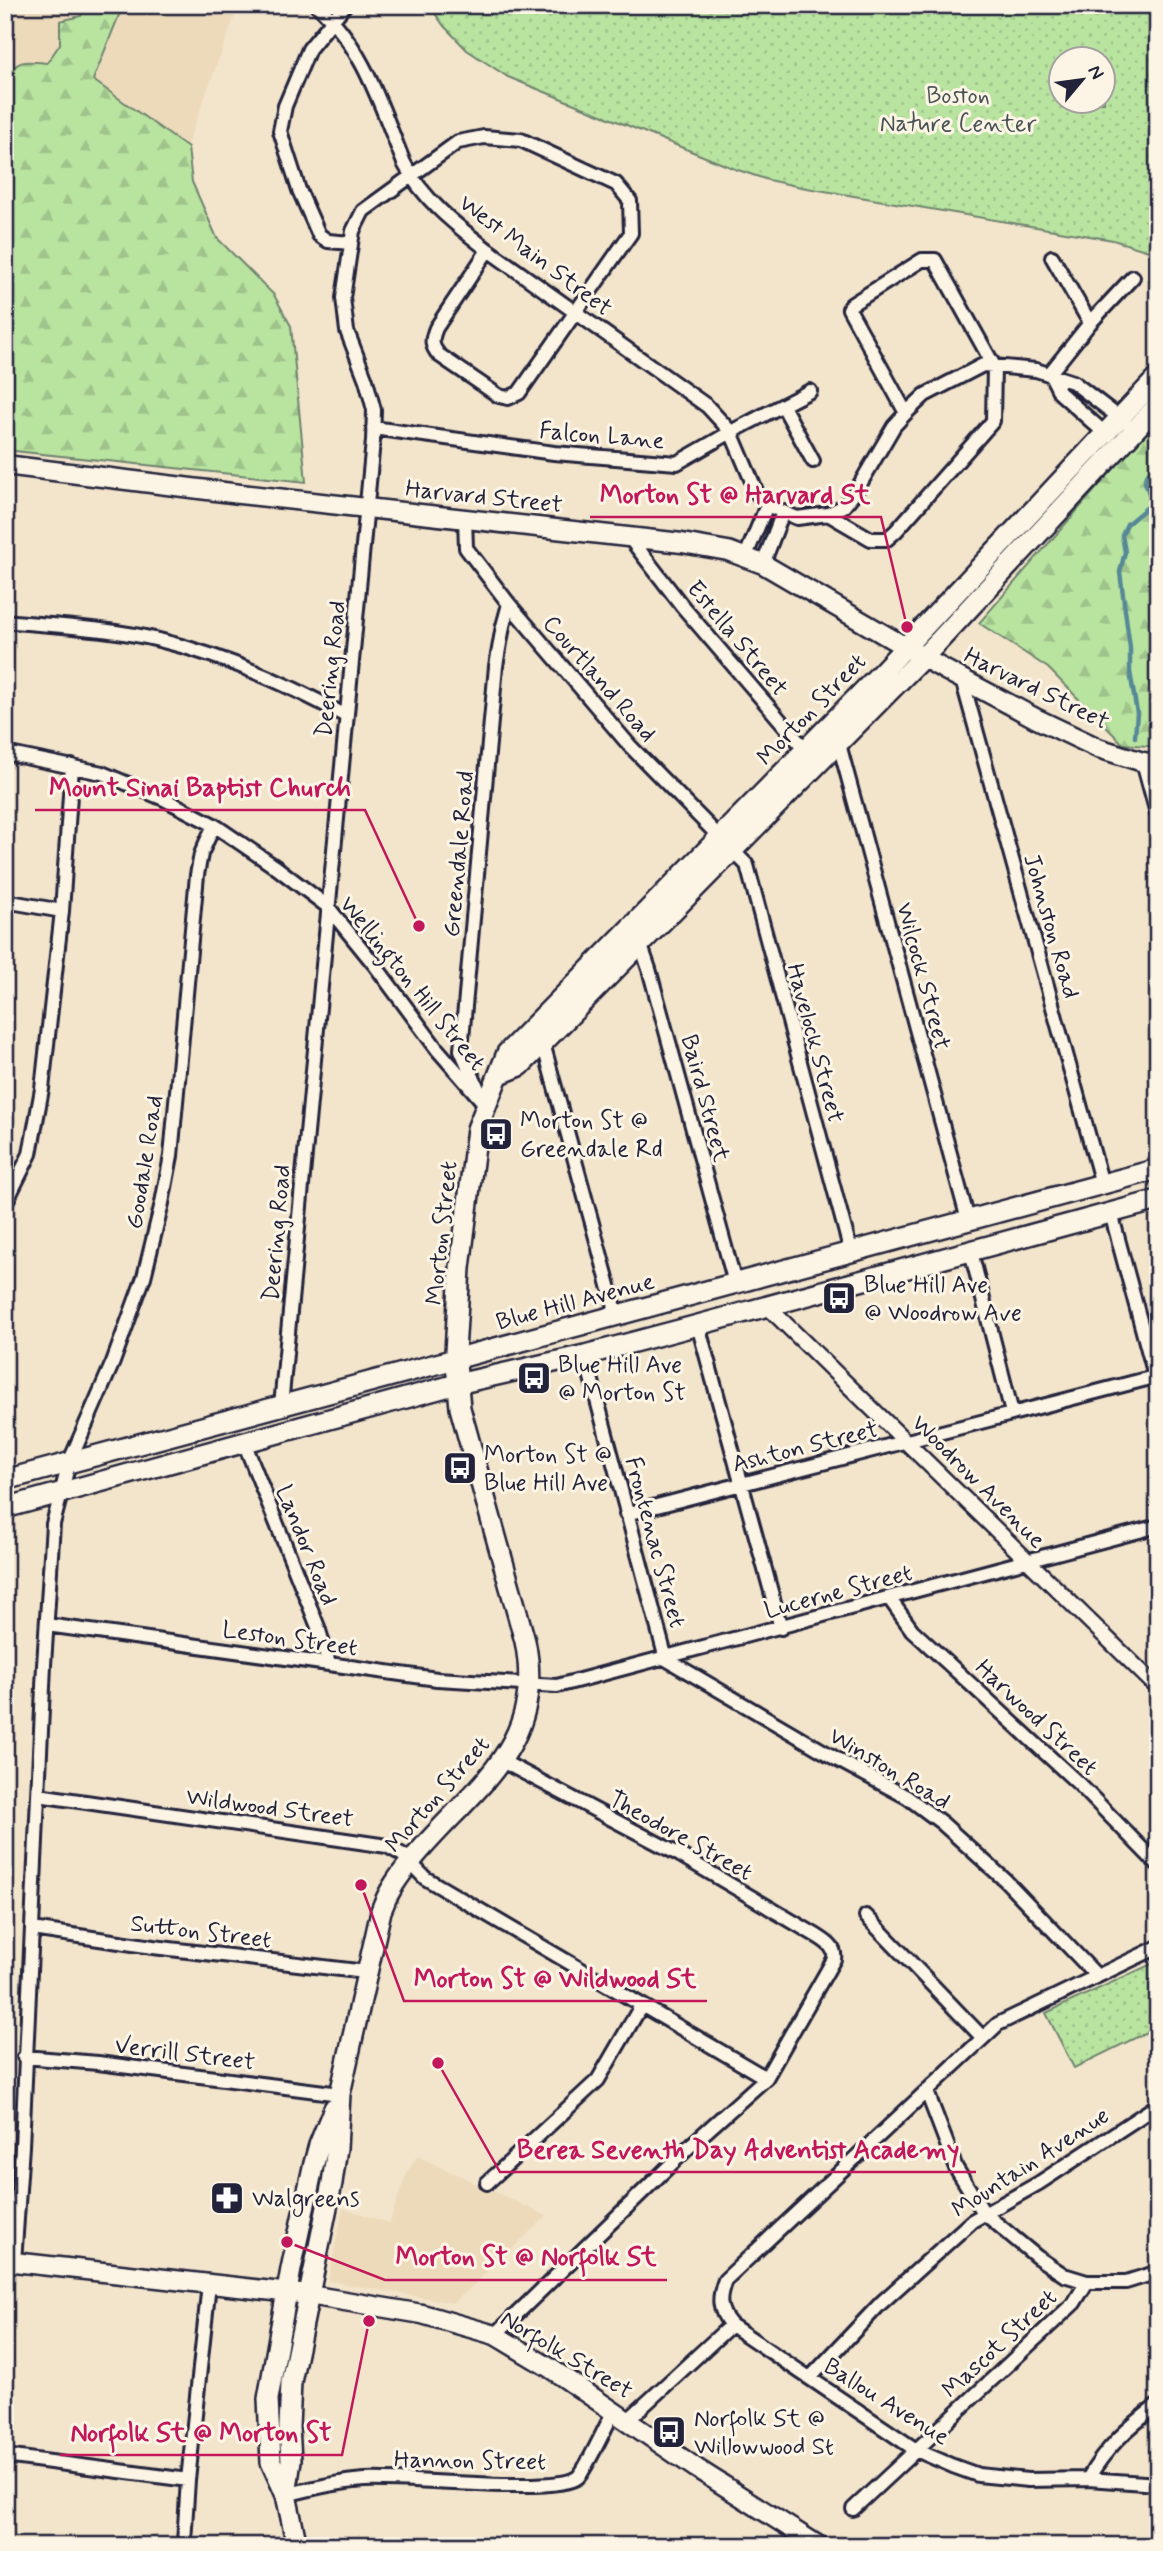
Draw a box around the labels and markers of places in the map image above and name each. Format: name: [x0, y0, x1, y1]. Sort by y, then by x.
callout: Morton St @ Harvard St: [590, 470, 881, 517]
callout: Mount Sinai Baptist Church: [35, 763, 365, 810]
place label: Morton St @ Greendale Rd: [520, 1106, 663, 1165]
bus stop icon: Morton St @ Greendale Rd: [477, 1115, 515, 1153]
place label: Blue Hill Ave @ Woodrow Ave: [864, 1270, 1022, 1329]
bus stop icon: Blue Hill Ave @ Woodrow Ave: [820, 1279, 858, 1317]
place label: Blue Hill Ave @ Morton St: [558, 1350, 686, 1409]
bus stop icon: Blue Hill Ave @ Morton St: [515, 1359, 553, 1397]
place label: Morton St @ Blue Hill Ave: [484, 1440, 612, 1499]
bus stop icon: Morton St @ Blue Hill Ave: [441, 1449, 479, 1487]
callout: Morton St @ Wildwood St: [404, 1954, 707, 2001]
callout: Berea Seventh Day Adventist Academy: [500, 2125, 976, 2172]
pharmacy icon: Walgreens: [208, 2179, 246, 2217]
place label: Walgreens: [252, 2184, 360, 2217]
callout: Morton St @ Norfolk St: [385, 2233, 667, 2280]
place label: Norfolk St @ Willowwood St: [694, 2404, 834, 2463]
callout: Norfolk St @ Morton St: [60, 2408, 342, 2455]
bus stop icon: Norfolk St @ Willowwood St: [650, 2413, 688, 2451]

